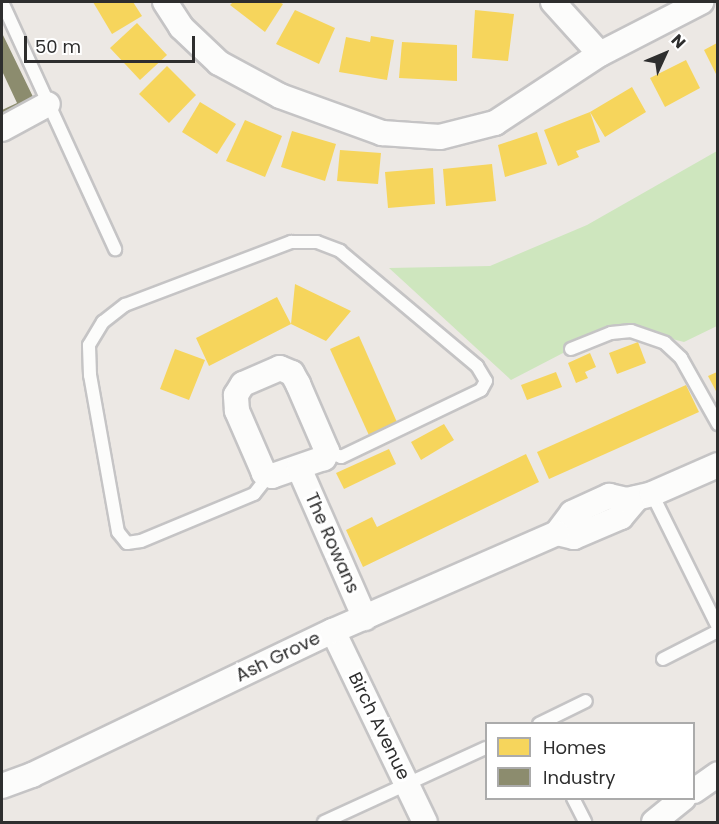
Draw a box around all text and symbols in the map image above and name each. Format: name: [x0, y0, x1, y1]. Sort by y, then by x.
scale bar: [27, 24, 198, 62]
north arrow: [635, 24, 695, 84]
text: N: [666, 29, 691, 53]
text: 50 m: [35, 34, 81, 59]
street label: The Rowans: [300, 489, 364, 597]
street label: Ash Grove: [232, 627, 324, 687]
street label: Birch Avenue: [344, 669, 414, 783]
legend: [485, 722, 695, 800]
text: Homes: [543, 735, 606, 760]
text: Industry: [543, 765, 615, 790]

